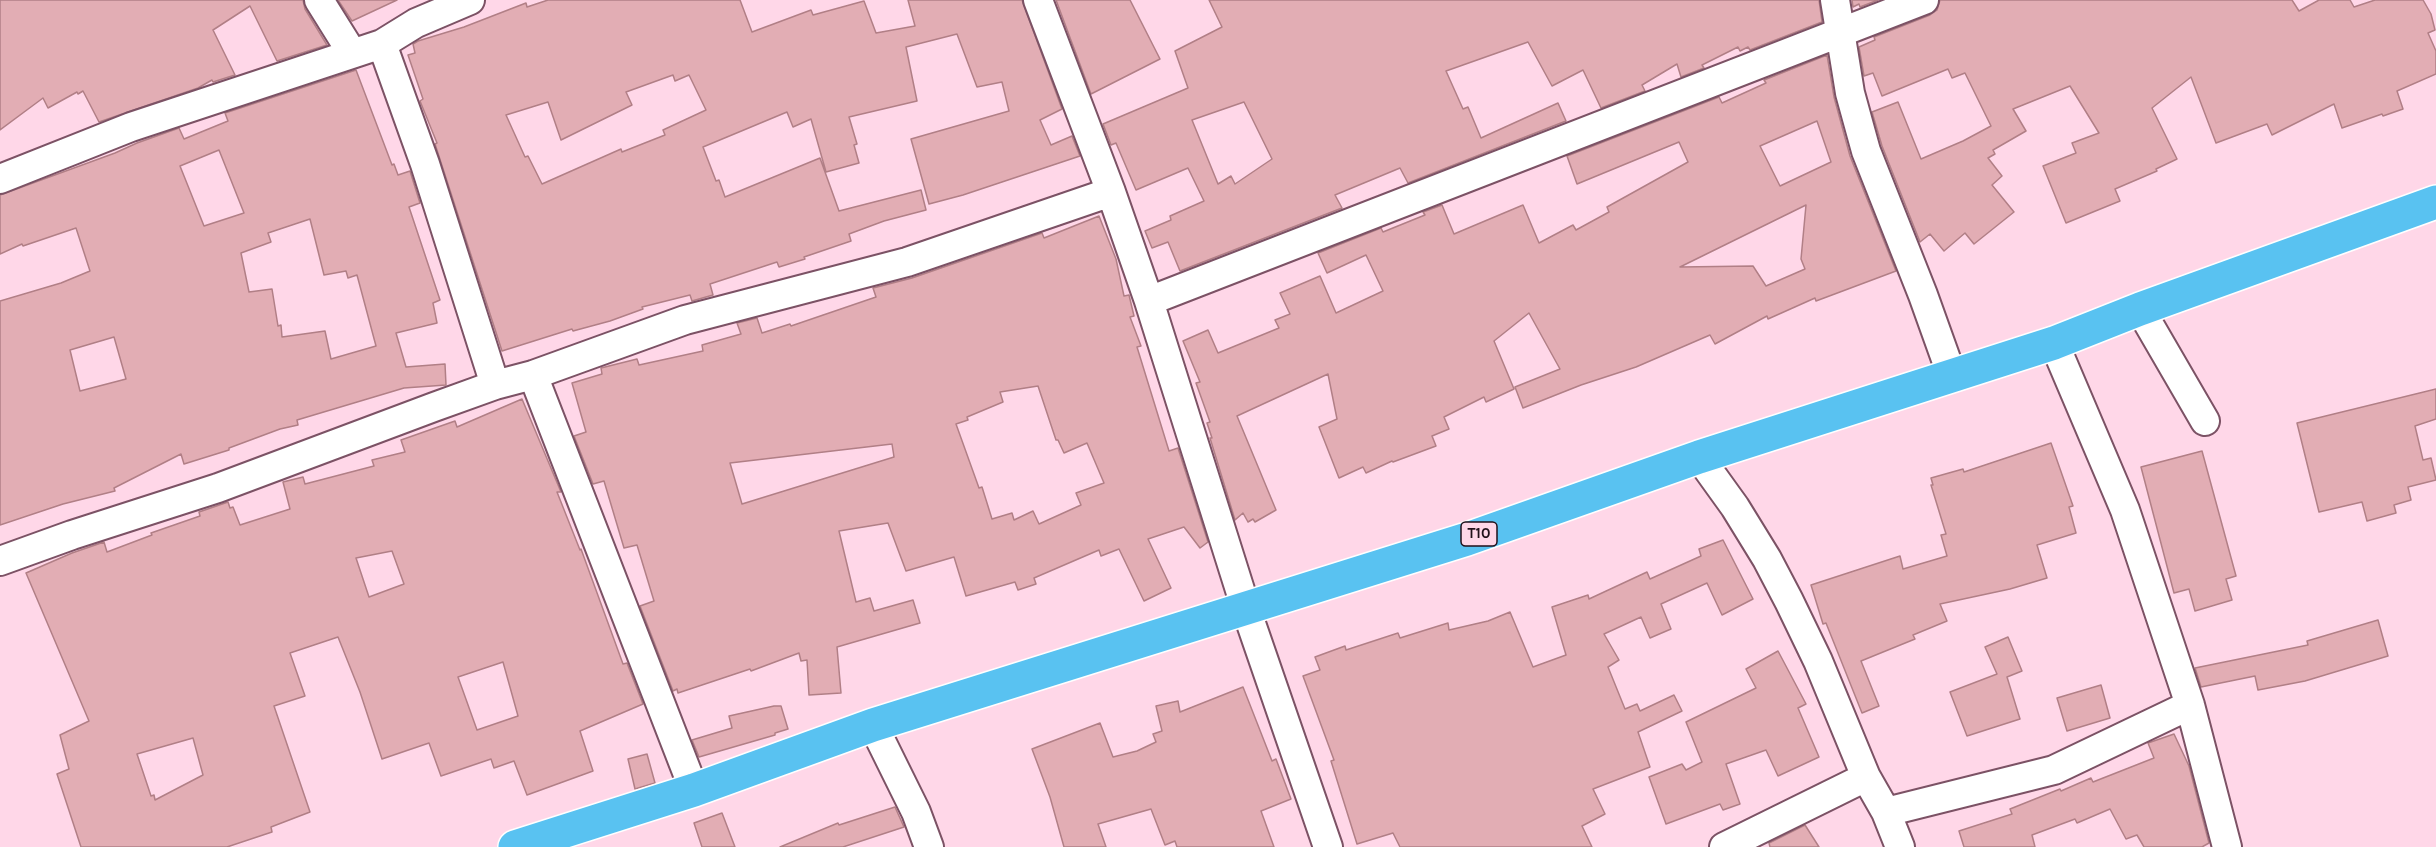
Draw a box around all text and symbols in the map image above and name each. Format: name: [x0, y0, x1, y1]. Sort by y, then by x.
road number: T10: [1461, 522, 1497, 546]

